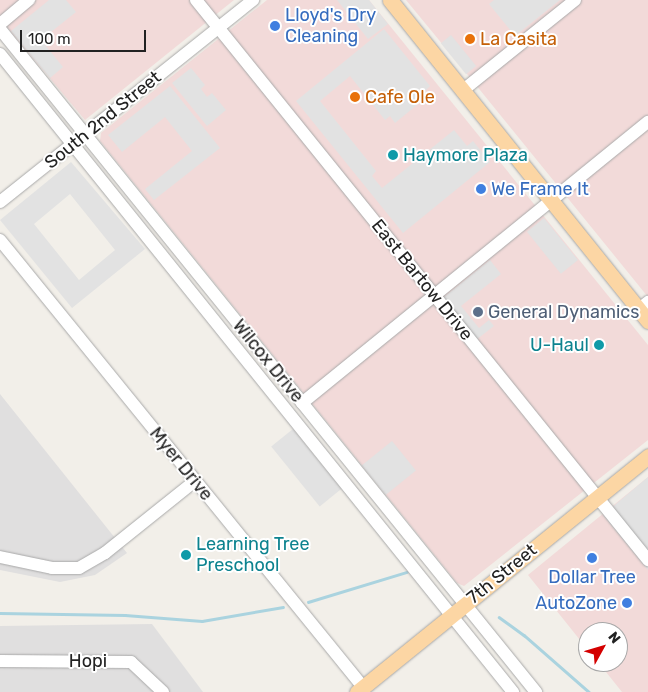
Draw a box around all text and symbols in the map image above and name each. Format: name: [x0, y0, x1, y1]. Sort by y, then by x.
place label: Lloyd's Dry Cleaning: [285, 5, 376, 48]
scale bar: [22, 20, 149, 52]
marker: Lloyd's Dry Cleaning: [269, 20, 281, 32]
place label: La Casita: [480, 28, 557, 50]
text: 100 m: [28, 30, 70, 48]
marker: La Casita: [464, 33, 476, 45]
street label: South 2nd Street: [40, 66, 166, 174]
place label: Cafe Ole: [365, 86, 435, 108]
marker: Cafe Ole: [349, 91, 361, 103]
place label: Haymore Plaza: [403, 144, 528, 166]
marker: Haymore Plaza: [387, 149, 399, 161]
place label: We Frame It: [491, 178, 589, 200]
marker: We Frame It: [475, 183, 487, 195]
street label: East Bartow Drive: [367, 215, 477, 345]
place label: General Dynamics: [488, 301, 639, 323]
marker: General Dynamics: [472, 306, 484, 318]
street label: Wilcox Drive: [228, 315, 308, 407]
place label: U-Haul: [530, 334, 589, 356]
marker: U-Haul: [593, 339, 605, 351]
street label: Myer Drive: [145, 423, 217, 505]
place label: Learning Tree Preschool: [196, 534, 310, 576]
street label: 7th Street: [463, 539, 541, 609]
marker: Learning Tree Preschool: [180, 549, 192, 561]
marker: Dollar Tree: [586, 552, 598, 564]
place label: Dollar Tree: [548, 566, 636, 588]
place label: AutoZone: [535, 592, 617, 614]
marker: AutoZone: [621, 597, 633, 609]
north arrow: [578, 622, 628, 672]
text: N: [604, 629, 624, 647]
street label: Hopi: [69, 650, 107, 672]

